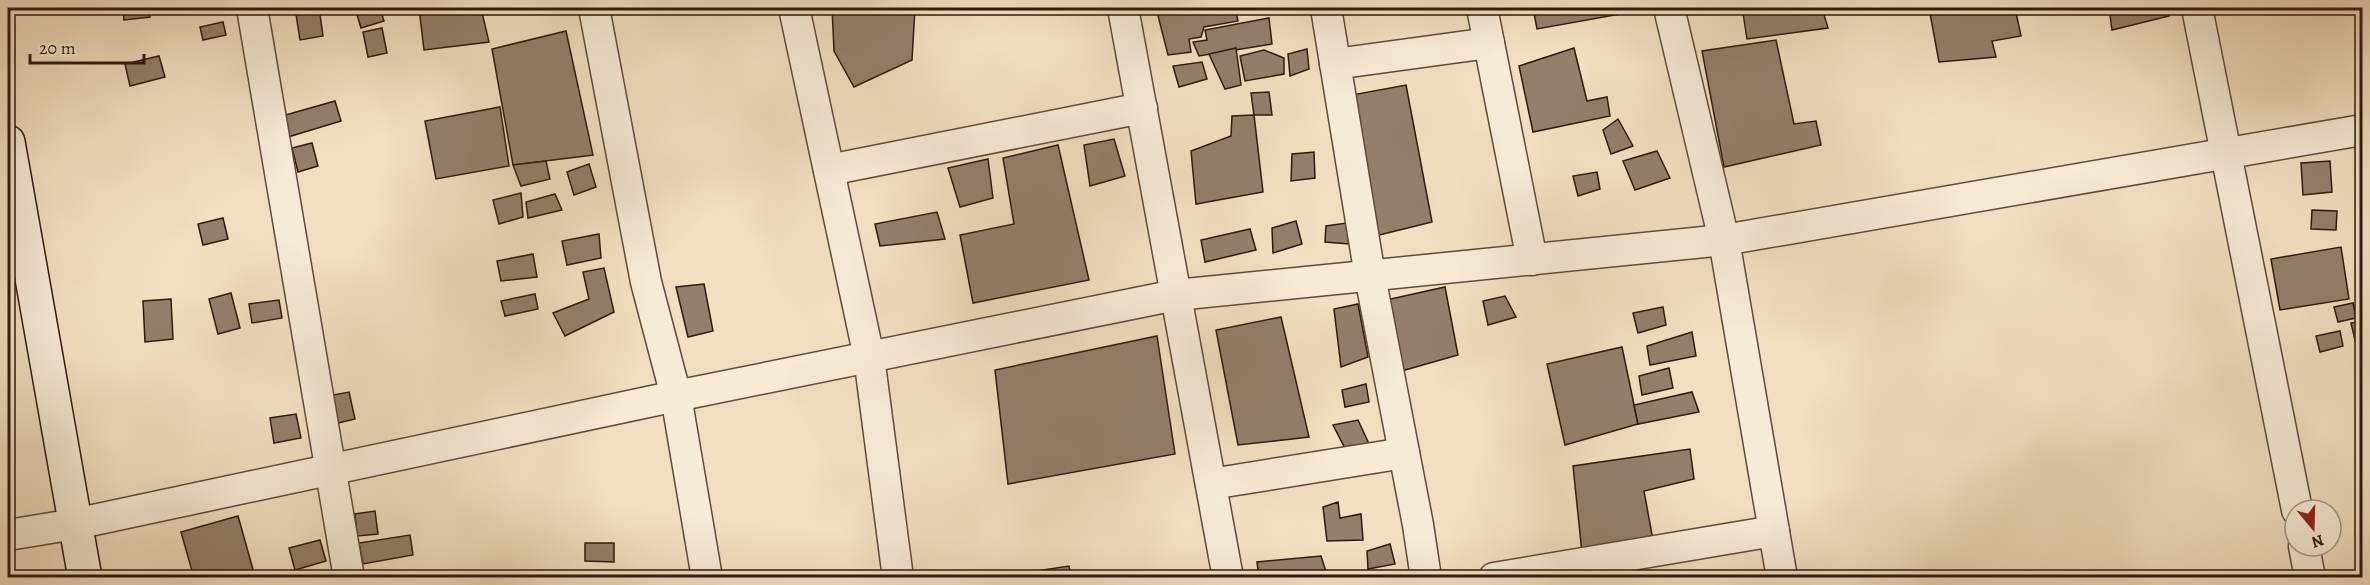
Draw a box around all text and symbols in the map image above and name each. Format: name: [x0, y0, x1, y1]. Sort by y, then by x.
scale bar: [30, 27, 144, 65]
text: 20 m: [39, 36, 76, 60]
north arrow: [2283, 498, 2343, 558]
text: N: [2308, 529, 2327, 554]

